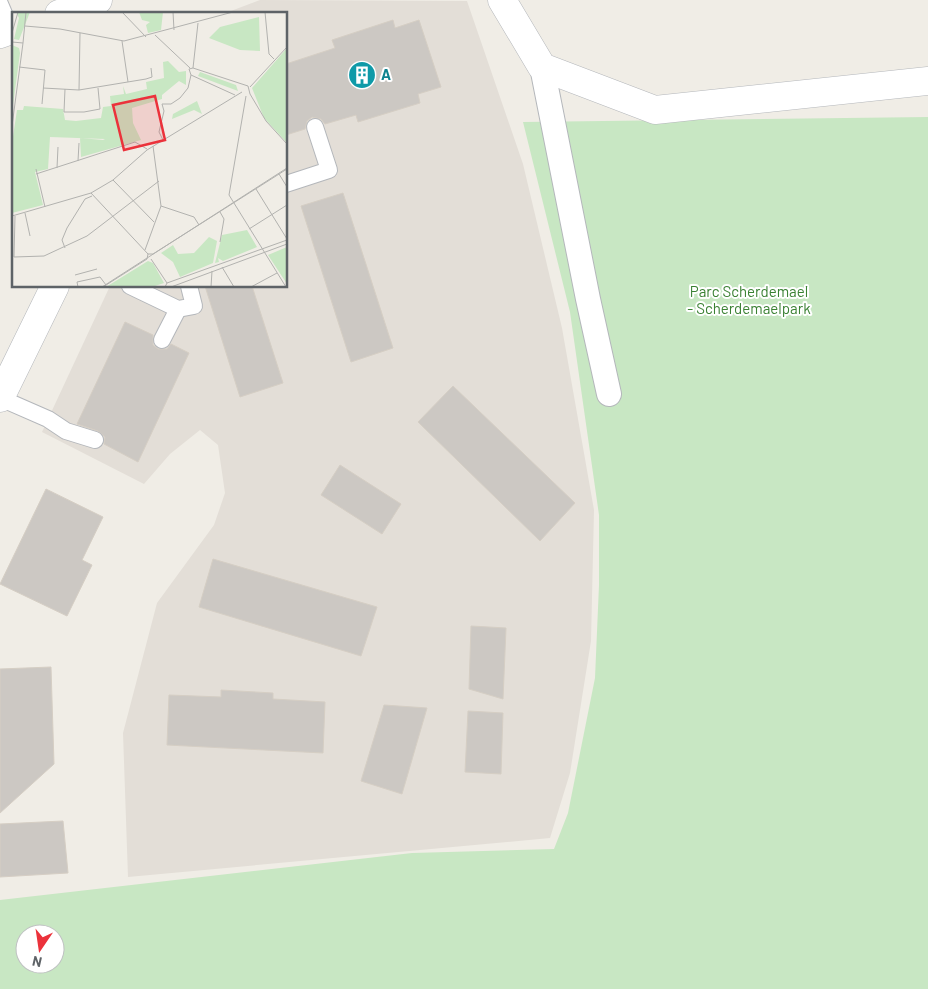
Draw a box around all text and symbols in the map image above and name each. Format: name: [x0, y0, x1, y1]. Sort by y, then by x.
inset map: [12, 12, 288, 288]
building icon: A: [347, 60, 377, 90]
place label: A: [381, 65, 391, 83]
park label: Parc Scherdemael - Scherdemaelpark: [687, 282, 811, 317]
north arrow: [15, 924, 65, 974]
text: N: [31, 953, 43, 971]

